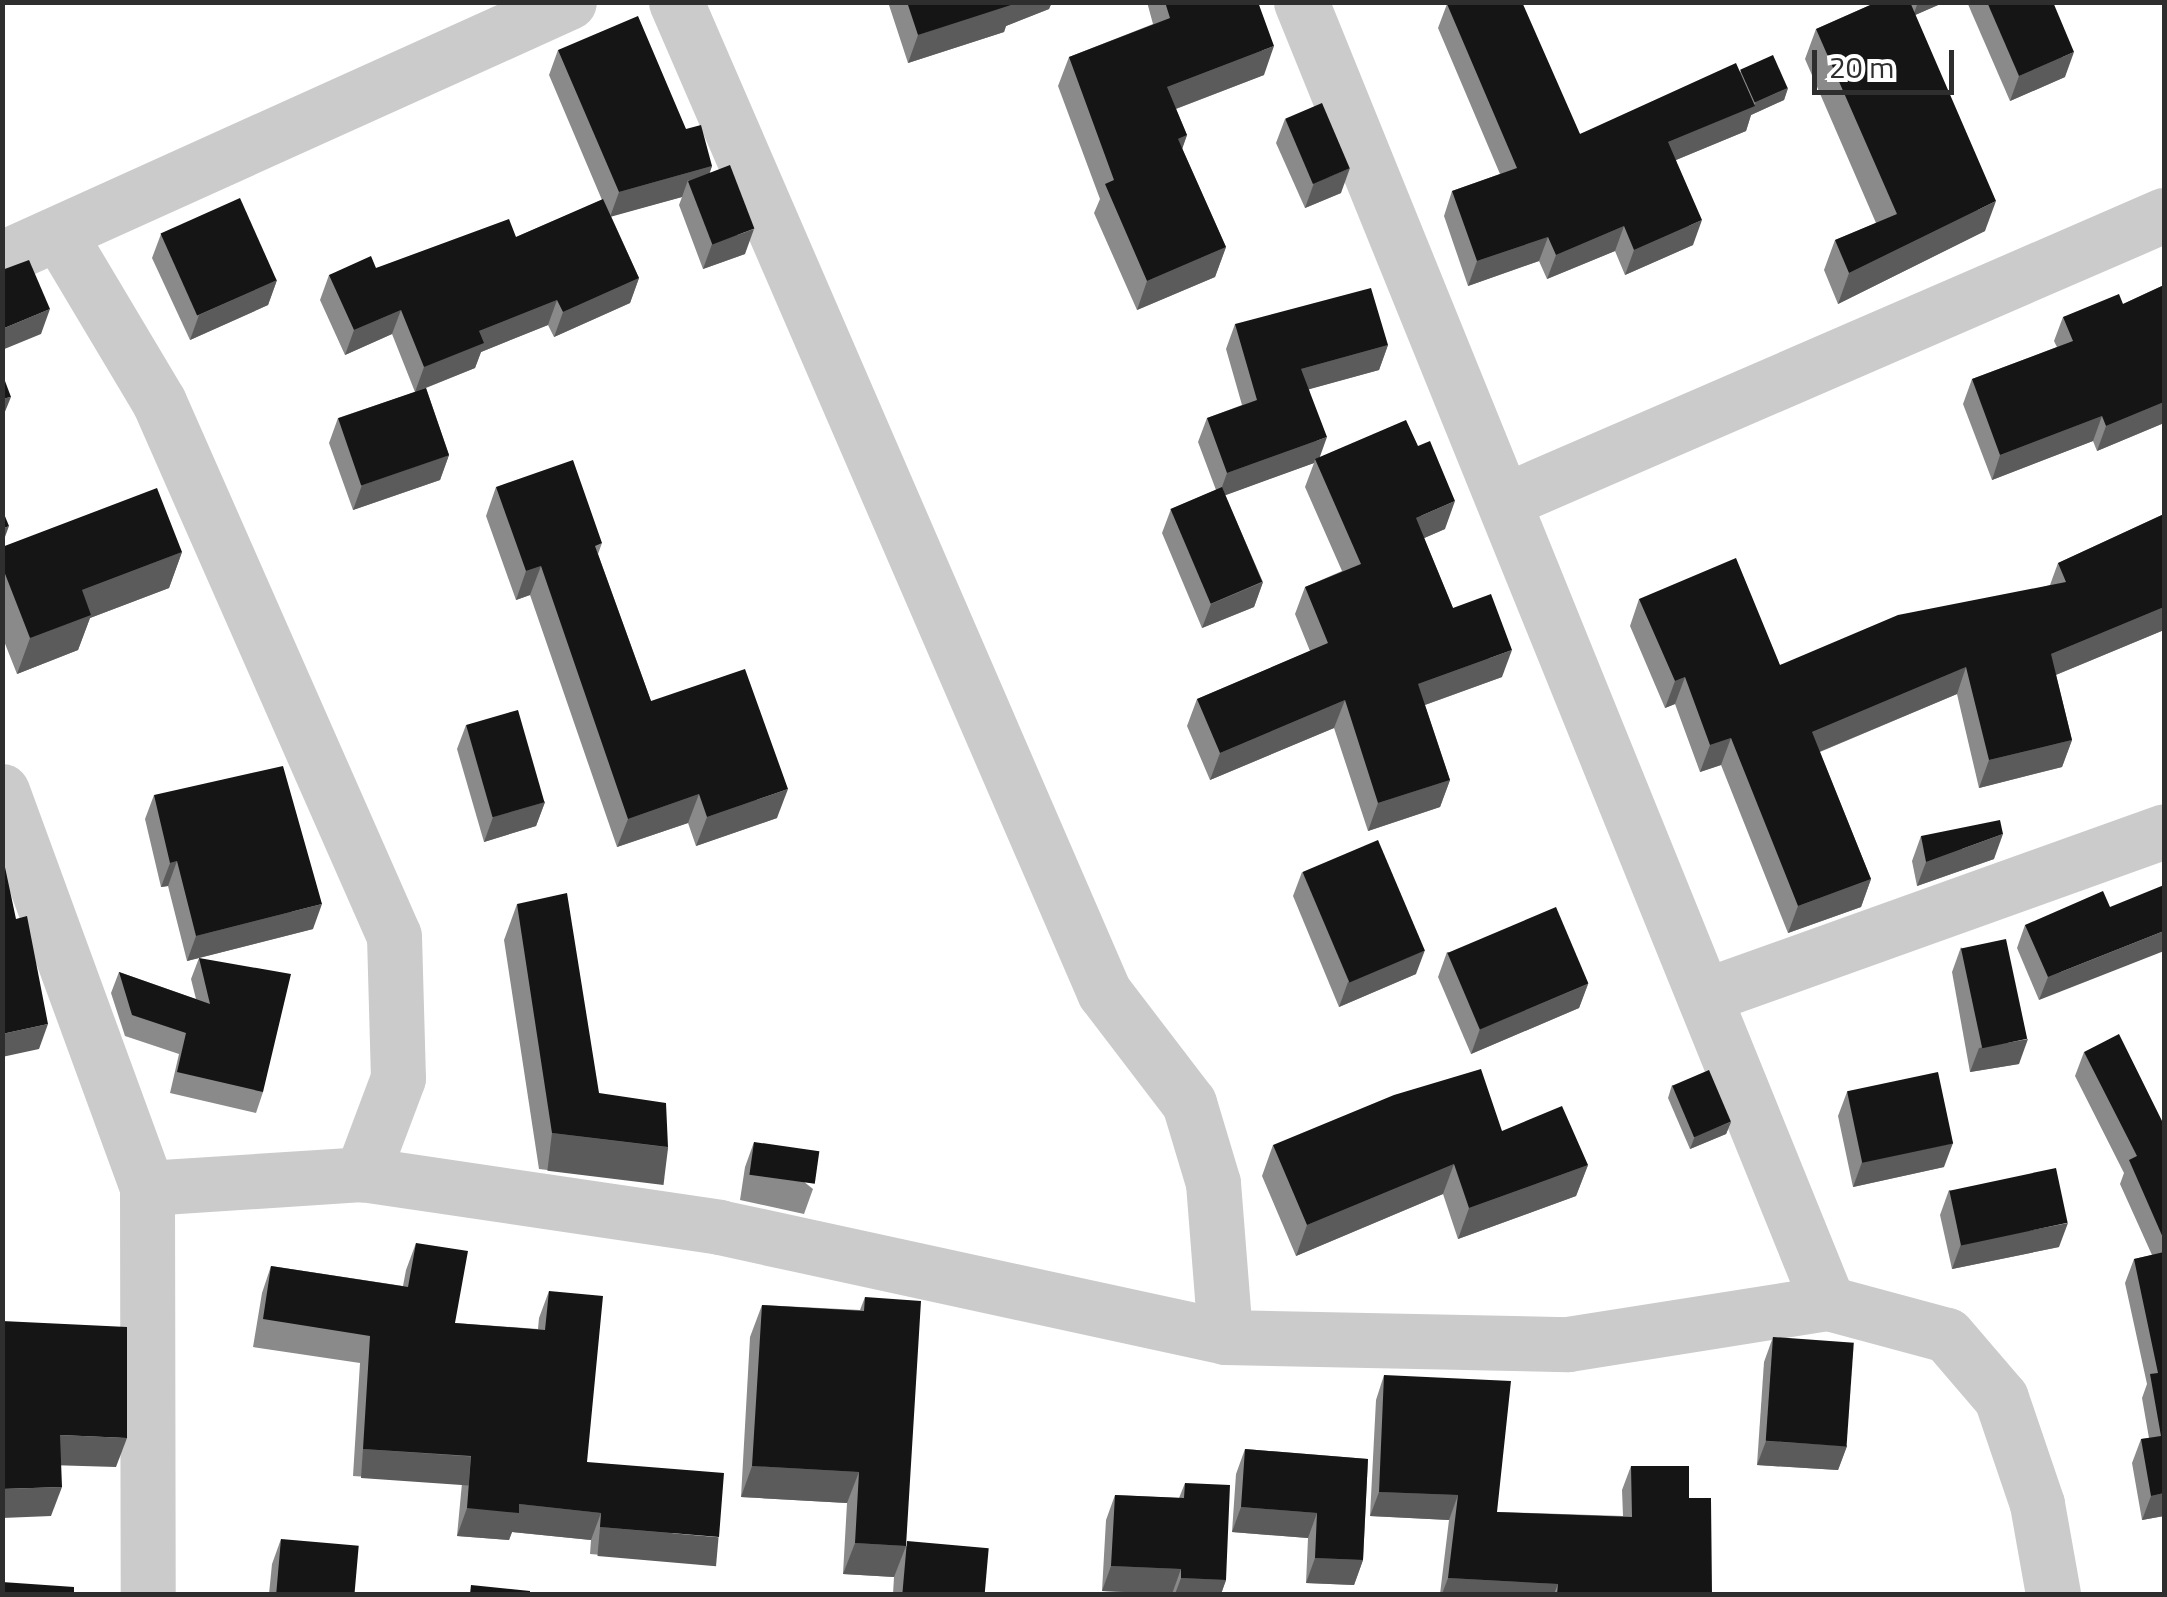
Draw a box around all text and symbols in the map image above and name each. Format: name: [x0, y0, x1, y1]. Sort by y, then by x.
scale bar: [1817, 30, 1960, 92]
text: 20 m: [1829, 44, 1894, 90]

